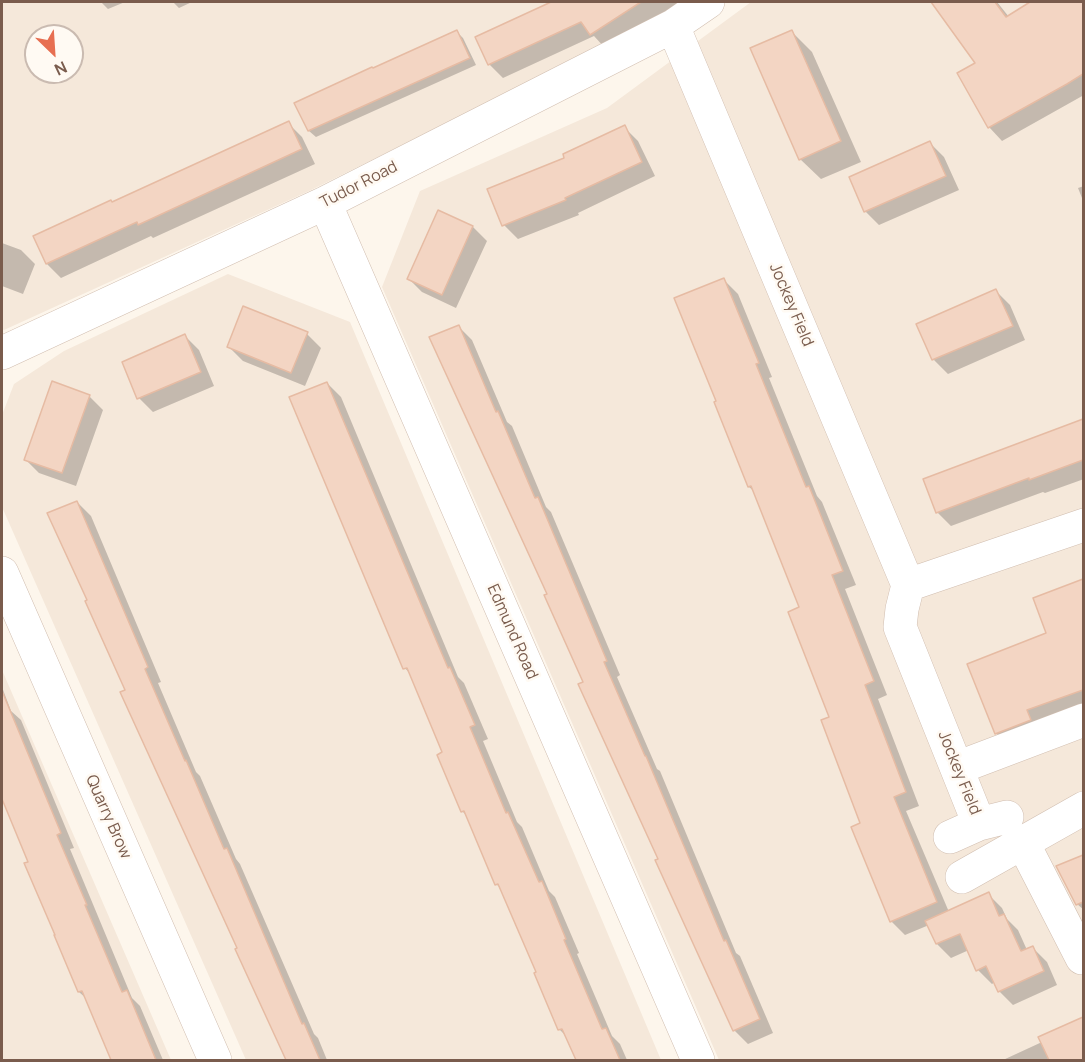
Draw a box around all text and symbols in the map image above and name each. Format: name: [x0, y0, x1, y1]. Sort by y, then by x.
north arrow: [24, 24, 84, 84]
text: N: [51, 56, 71, 81]
street label: Tudor Road: [317, 157, 401, 213]
street label: Jockey Field: [765, 260, 817, 350]
street label: Edmund Road: [483, 582, 541, 682]
street label: Jockey Field: [933, 728, 985, 818]
street label: Quarry Brow: [81, 772, 135, 862]

